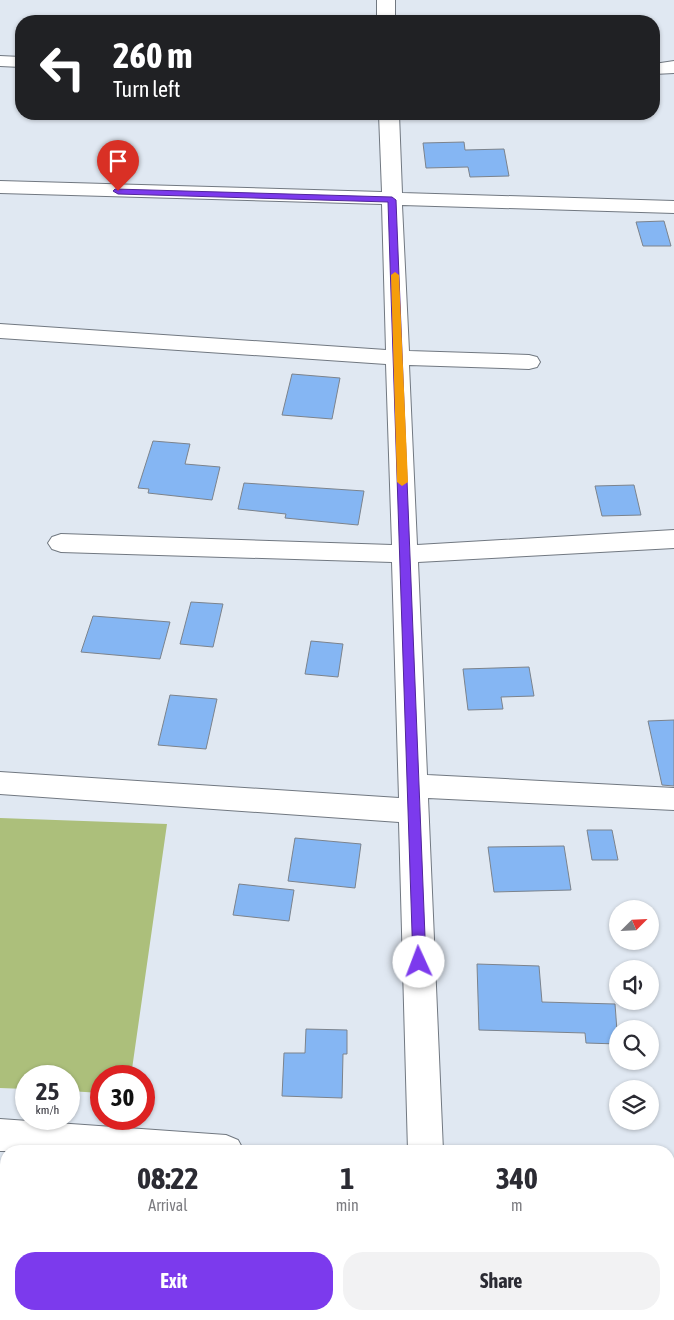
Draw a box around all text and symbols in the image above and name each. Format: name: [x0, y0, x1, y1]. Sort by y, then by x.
icon: left: [30, 35, 95, 100]
text: 260 m: [113, 35, 192, 75]
text: Turn left: [113, 76, 180, 102]
pin: [97, 140, 139, 191]
icon: arrive: [104, 147, 132, 175]
north arrow: [609, 900, 659, 950]
map controls: [609, 900, 659, 1130]
position arrow: [392, 935, 444, 987]
button: sound: [609, 960, 659, 1010]
button: search: [609, 1020, 659, 1070]
speed limit sign: 30: [90, 1065, 155, 1130]
text: 25: [36, 1077, 59, 1105]
button: layers: [609, 1080, 659, 1130]
text: km/h: [36, 1103, 59, 1117]
text: 08:22: [137, 1161, 199, 1195]
text: 1: [340, 1161, 354, 1195]
text: 340: [496, 1161, 538, 1195]
text: Arrival: [148, 1196, 187, 1214]
text: min: [336, 1196, 359, 1214]
text: m: [511, 1196, 523, 1214]
button: Exit: [15, 1252, 333, 1310]
button: Share: [343, 1252, 660, 1310]

